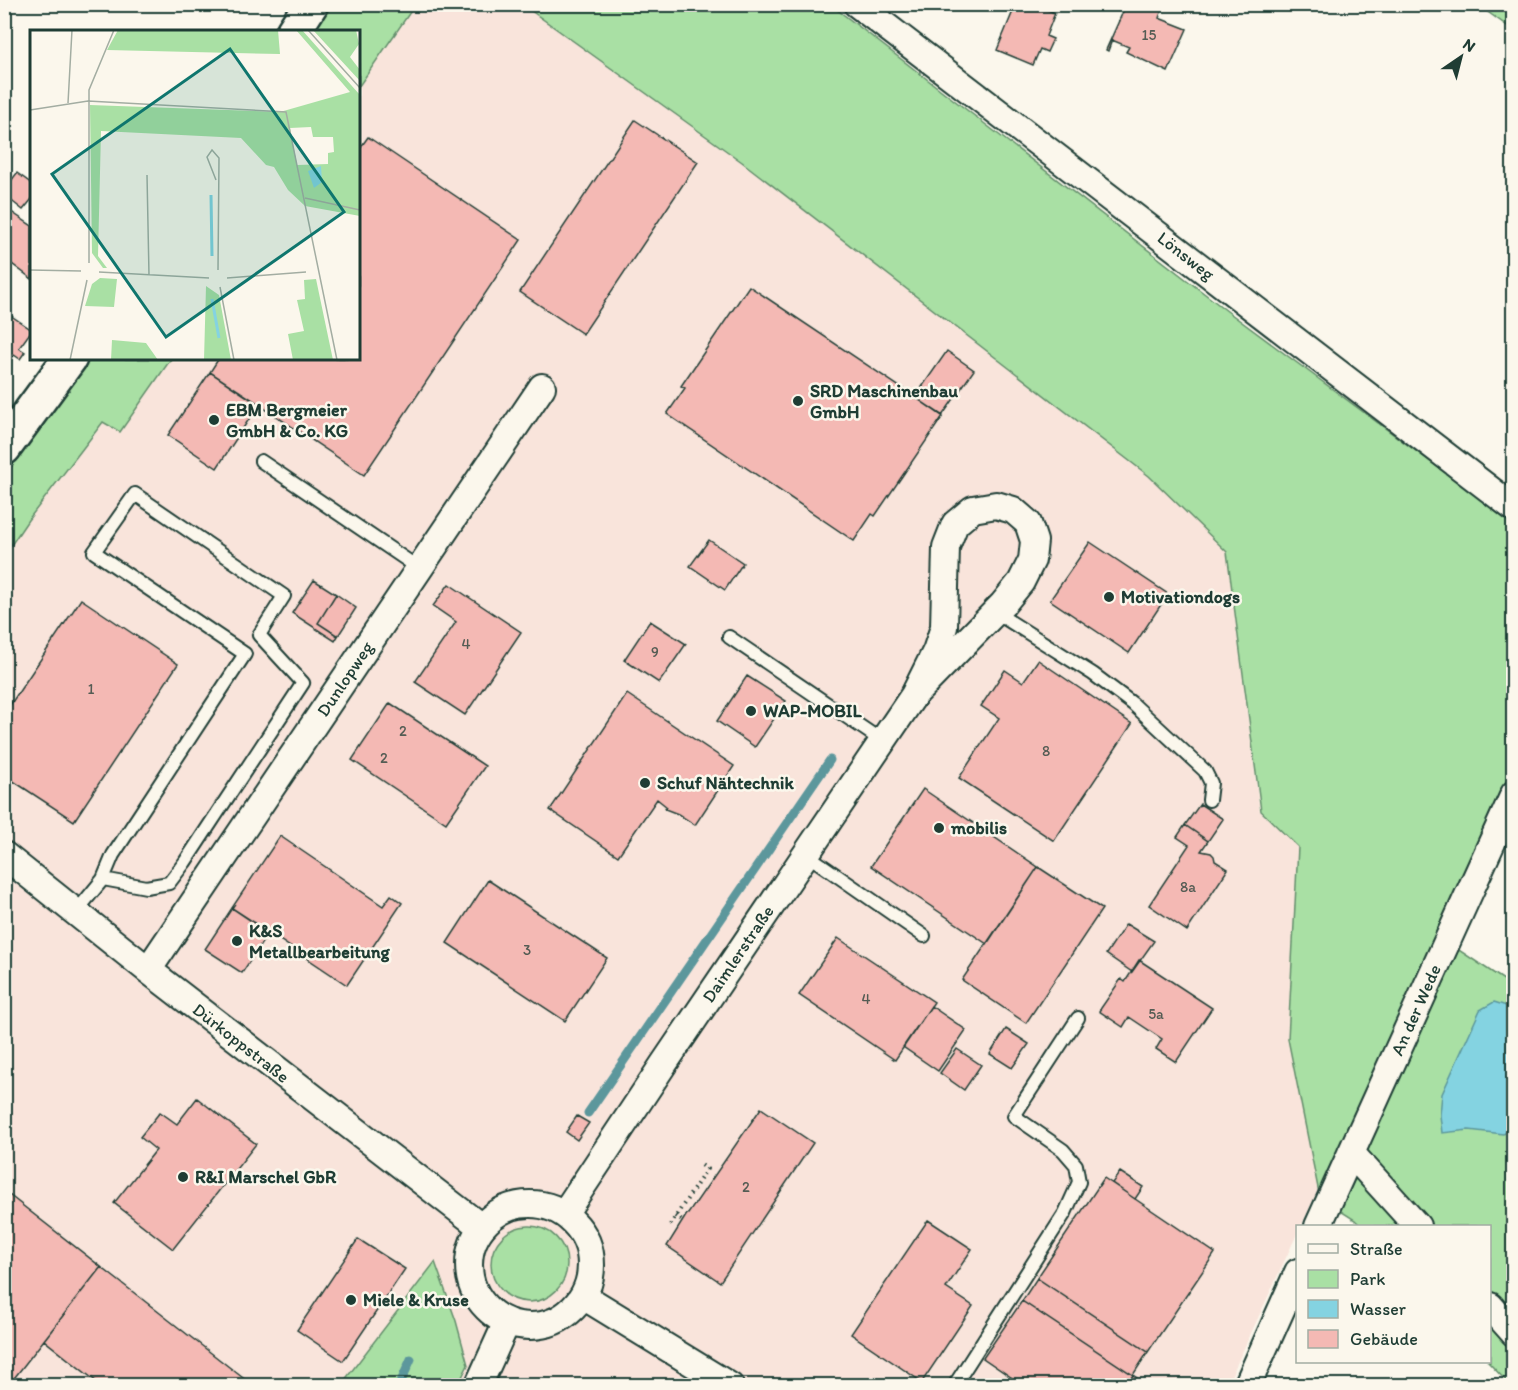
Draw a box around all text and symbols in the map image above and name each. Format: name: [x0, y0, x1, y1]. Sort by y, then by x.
house number: 15: [1142, 26, 1157, 44]
north arrow: [1431, 27, 1491, 87]
inset map: [30, 30, 360, 360]
text: N: [1459, 34, 1479, 56]
street label: Lönsweg: [1153, 227, 1220, 286]
place label: SRD Maschinenbau GmbH: [810, 380, 958, 423]
marker: SRD Maschinenbau GmbH: [791, 394, 805, 408]
place label: EBM Bergmeier GmbH & Co. KG: [226, 399, 348, 442]
marker: EBM Bergmeier GmbH & Co. KG: [207, 413, 221, 427]
place label: Motivationdogs: [1121, 586, 1240, 608]
marker: Motivationdogs: [1102, 590, 1116, 604]
house number: 4: [461, 635, 471, 653]
street label: Dunlopweg: [312, 637, 379, 721]
house number: 9: [651, 643, 659, 661]
house number: 1: [88, 680, 95, 698]
place label: WAP-MOBIL: [763, 700, 863, 722]
marker: WAP-MOBIL: [744, 704, 758, 718]
house number: 2: [399, 722, 407, 740]
house number: 8: [1042, 742, 1050, 760]
house number: 2: [380, 749, 388, 767]
place label: Schuf Nähtechnik: [657, 772, 794, 794]
marker: Schuf Nähtechnik: [638, 776, 652, 790]
place label: mobilis: [950, 817, 1007, 839]
marker: mobilis: [932, 821, 946, 835]
house number: 8a: [1180, 878, 1196, 896]
street label: Daimlerstraße: [697, 901, 779, 1007]
place label: K&S Metallbearbeitung: [249, 920, 391, 963]
marker: K&S Metallbearbeitung: [230, 934, 244, 948]
house number: 3: [523, 941, 531, 959]
street label: An der Wede: [1386, 961, 1446, 1059]
house number: 4: [861, 990, 871, 1008]
street label: Dürkoppstraße: [188, 998, 294, 1088]
house number: 5a: [1148, 1005, 1164, 1023]
place label: R&I Marschel GbR: [195, 1166, 337, 1188]
marker: R&I Marschel GbR: [176, 1170, 190, 1184]
house number: 2: [742, 1178, 750, 1196]
legend: [1296, 1225, 1491, 1363]
text: Straße: [1350, 1238, 1403, 1260]
text: Park: [1350, 1268, 1385, 1290]
place label: Miele & Kruse: [363, 1289, 469, 1311]
marker: Miele & Kruse: [344, 1293, 358, 1307]
text: Wasser: [1350, 1298, 1407, 1320]
text: Gebäude: [1350, 1328, 1418, 1350]

